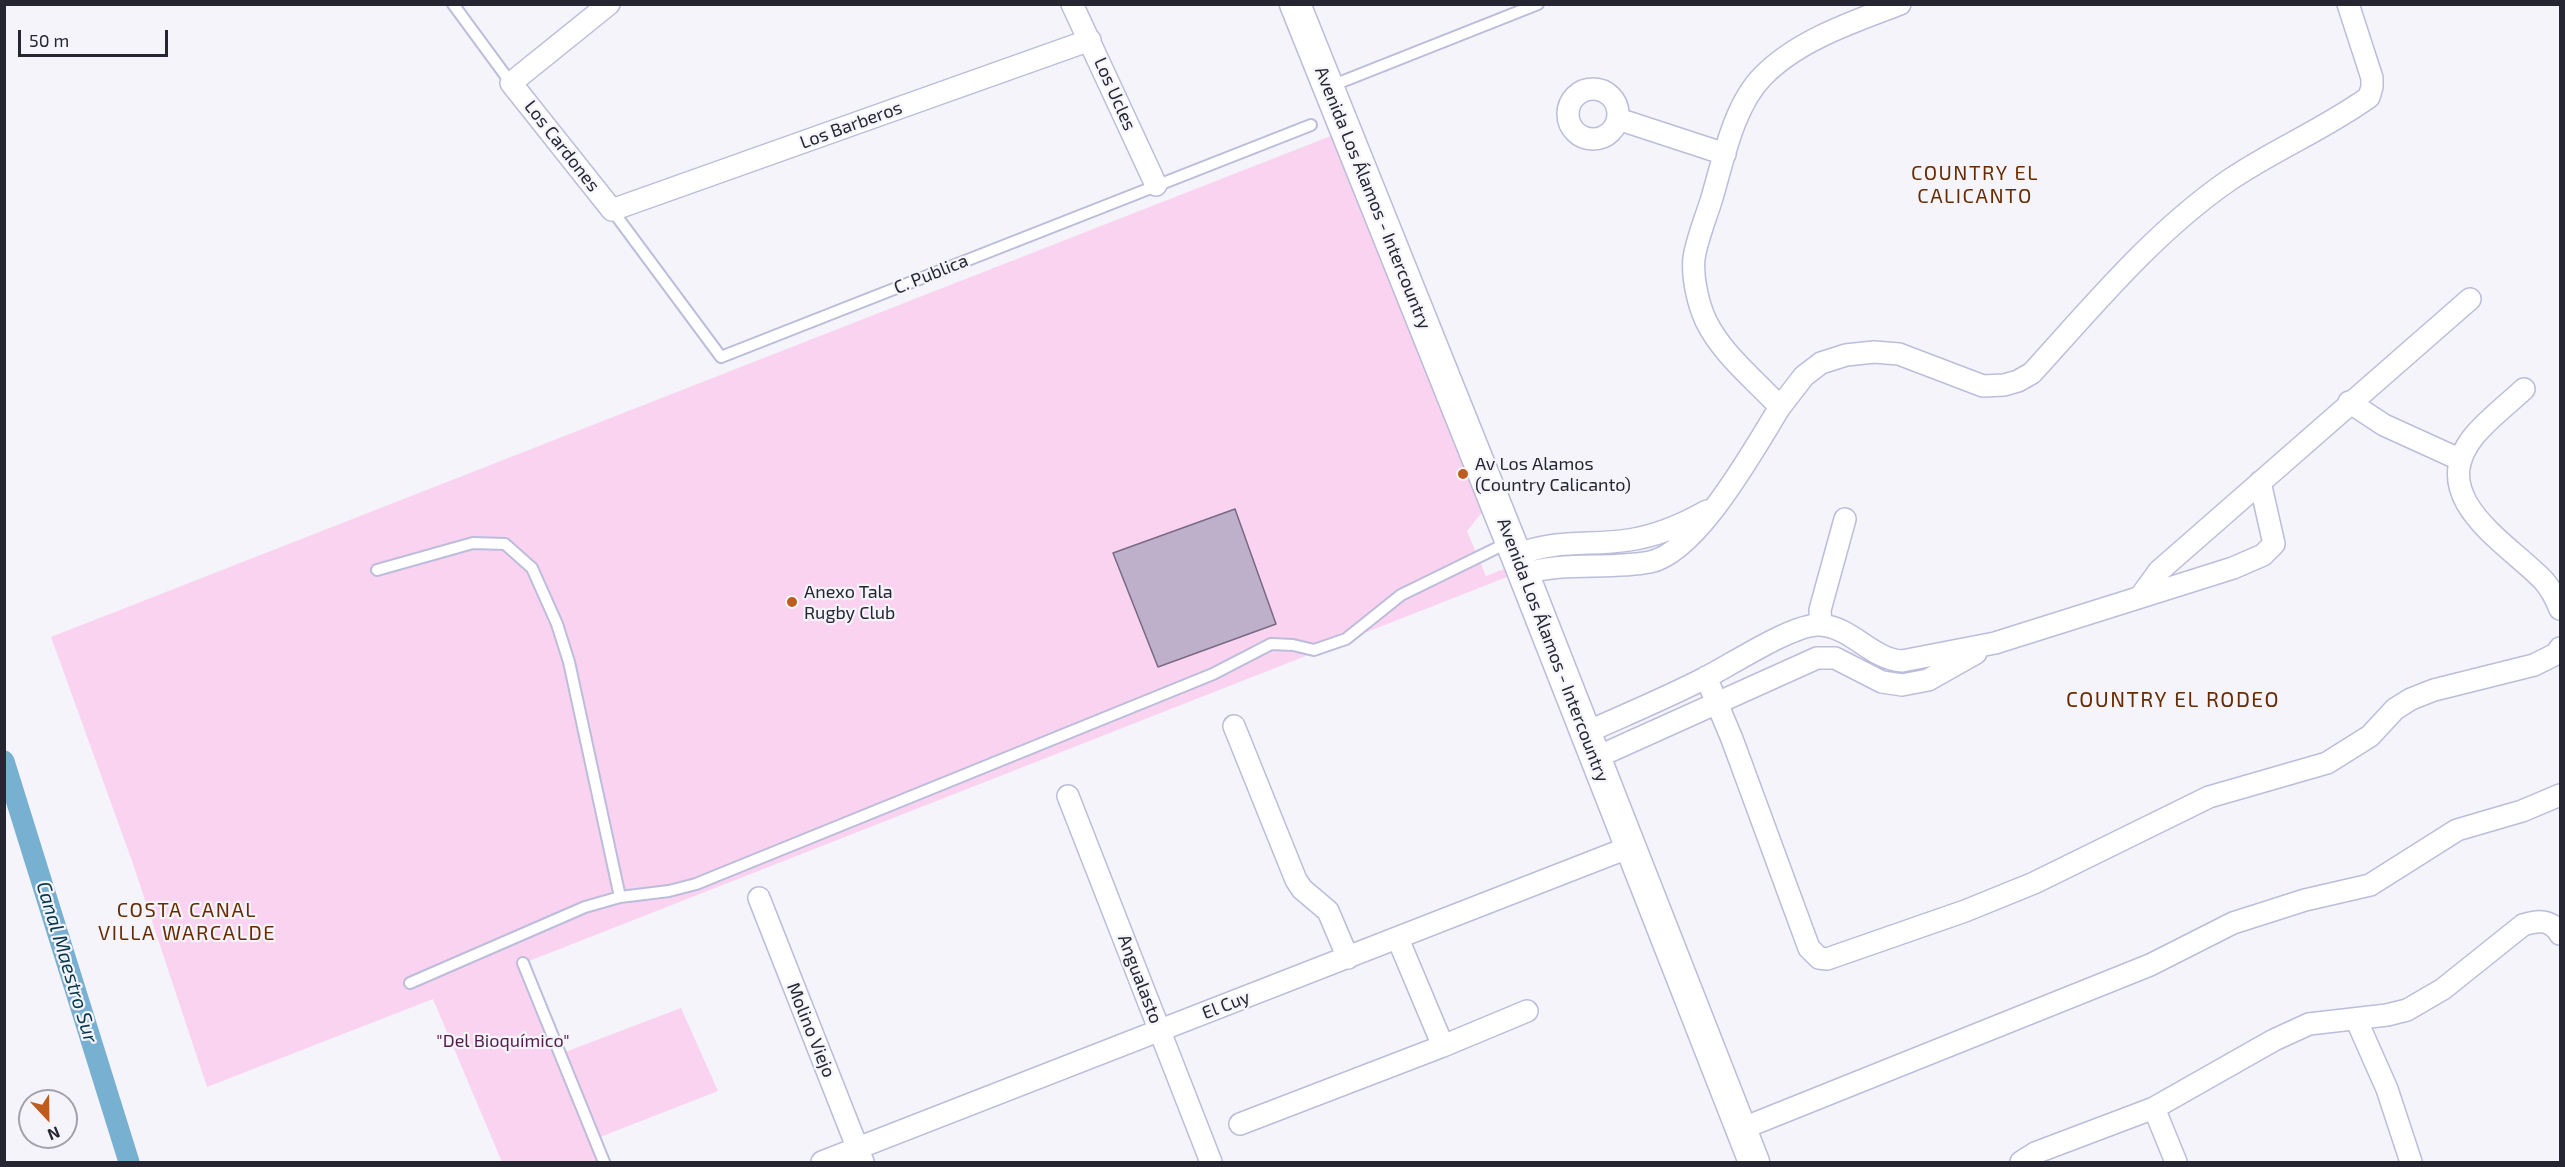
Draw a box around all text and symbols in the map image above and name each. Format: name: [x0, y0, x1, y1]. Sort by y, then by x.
scale bar: [21, 18, 171, 56]
text: 50 m: [29, 29, 69, 51]
street label: Los Ucles: [1089, 54, 1141, 134]
street label: Avenida Los Álamos - Intercountry: [1310, 64, 1436, 332]
street label: Los Cardones: [520, 96, 604, 196]
street label: Los Barberos: [797, 97, 905, 153]
district label: COUNTRY EL CALICANTO: [1911, 161, 2039, 208]
street label: C. Publica: [891, 249, 971, 299]
place label: Av Los Alamos (Country Calicanto): [1475, 453, 1631, 496]
marker: Av Los Alamos (Country Calicanto): [1456, 467, 1470, 481]
street label: Avenida Los Álamos - Intercountry: [1493, 515, 1613, 785]
place label: Anexo Tala Rugby Club: [804, 581, 895, 624]
marker: Anexo Tala Rugby Club: [785, 595, 799, 609]
district label: COUNTRY EL RODEO: [2066, 687, 2280, 713]
water label: Canal Maestro Sur: [31, 878, 103, 1046]
district label: COSTA CANAL VILLA WARCALDE: [98, 898, 276, 945]
street label: Angualasto: [1113, 932, 1167, 1026]
street label: Molino Viejo: [782, 979, 840, 1081]
street label: El Cuy: [1199, 986, 1253, 1024]
park label: "Del Bioquímico": [436, 1030, 570, 1052]
north arrow: [18, 1089, 78, 1149]
text: N: [45, 1123, 63, 1145]

